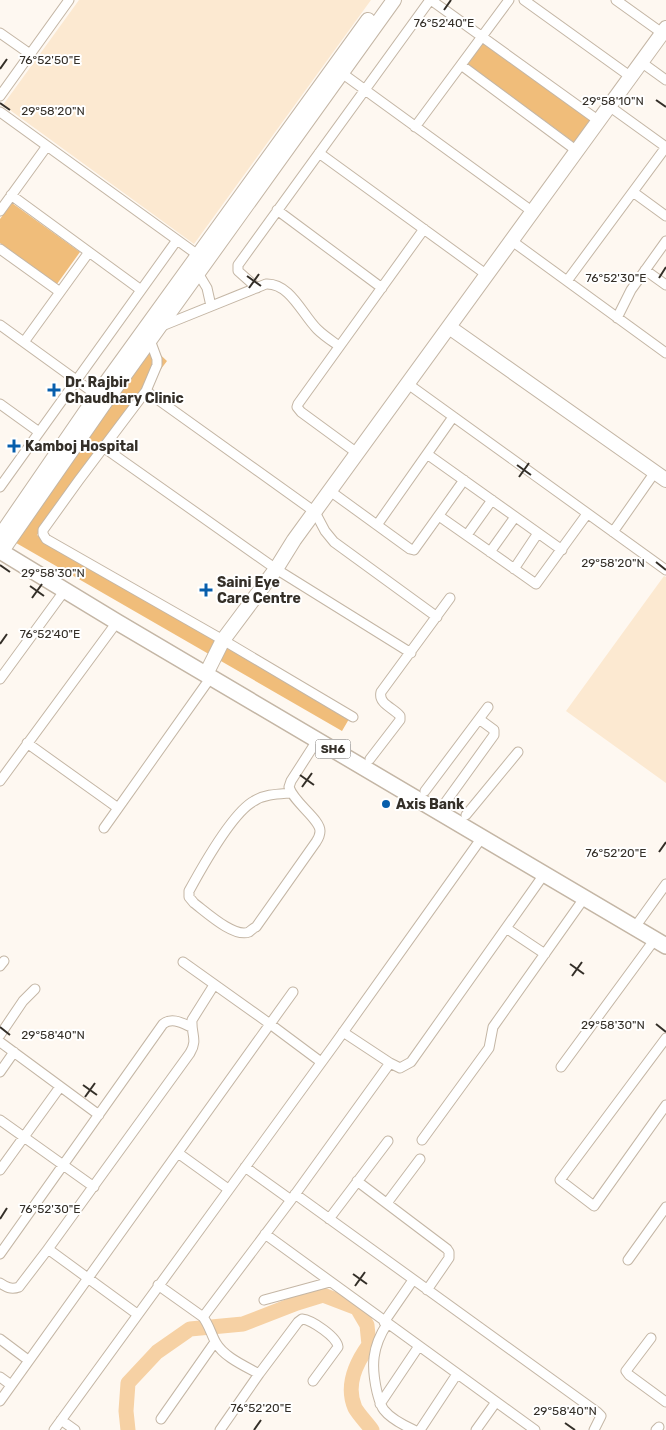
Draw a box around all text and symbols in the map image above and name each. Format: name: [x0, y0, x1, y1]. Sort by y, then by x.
text: 76°52'40"E: [414, 16, 474, 30]
text: 76°52'50"E: [20, 53, 80, 67]
text: 29°58'10"N: [582, 94, 644, 108]
text: 29°58'20"N: [21, 104, 85, 118]
text: 76°52'30"E: [585, 271, 647, 285]
place label: Dr. Rajbir Chaudhary Clinic: [65, 374, 184, 407]
marker: Dr. Rajbir Chaudhary Clinic: [47, 383, 61, 397]
place label: Kamboj Hospital: [25, 438, 138, 455]
marker: Kamboj Hospital: [7, 439, 21, 453]
text: 29°58'20"N: [581, 556, 645, 570]
text: 29°58'30"N: [21, 566, 85, 580]
place label: Saini Eye Care Centre: [217, 574, 301, 607]
marker: Saini Eye Care Centre: [199, 583, 213, 597]
text: 76°52'40"E: [20, 627, 80, 641]
road number: SH6: [316, 740, 350, 759]
place label: Axis Bank: [396, 796, 465, 813]
marker: Axis Bank: [380, 798, 392, 810]
text: 76°52'20"E: [586, 846, 646, 860]
text: 29°58'30"N: [581, 1018, 645, 1032]
text: 29°58'40"N: [21, 1028, 85, 1042]
text: 76°52'30"E: [19, 1202, 81, 1216]
text: 76°52'20"E: [231, 1401, 291, 1415]
text: 29°58'40"N: [533, 1404, 597, 1418]

